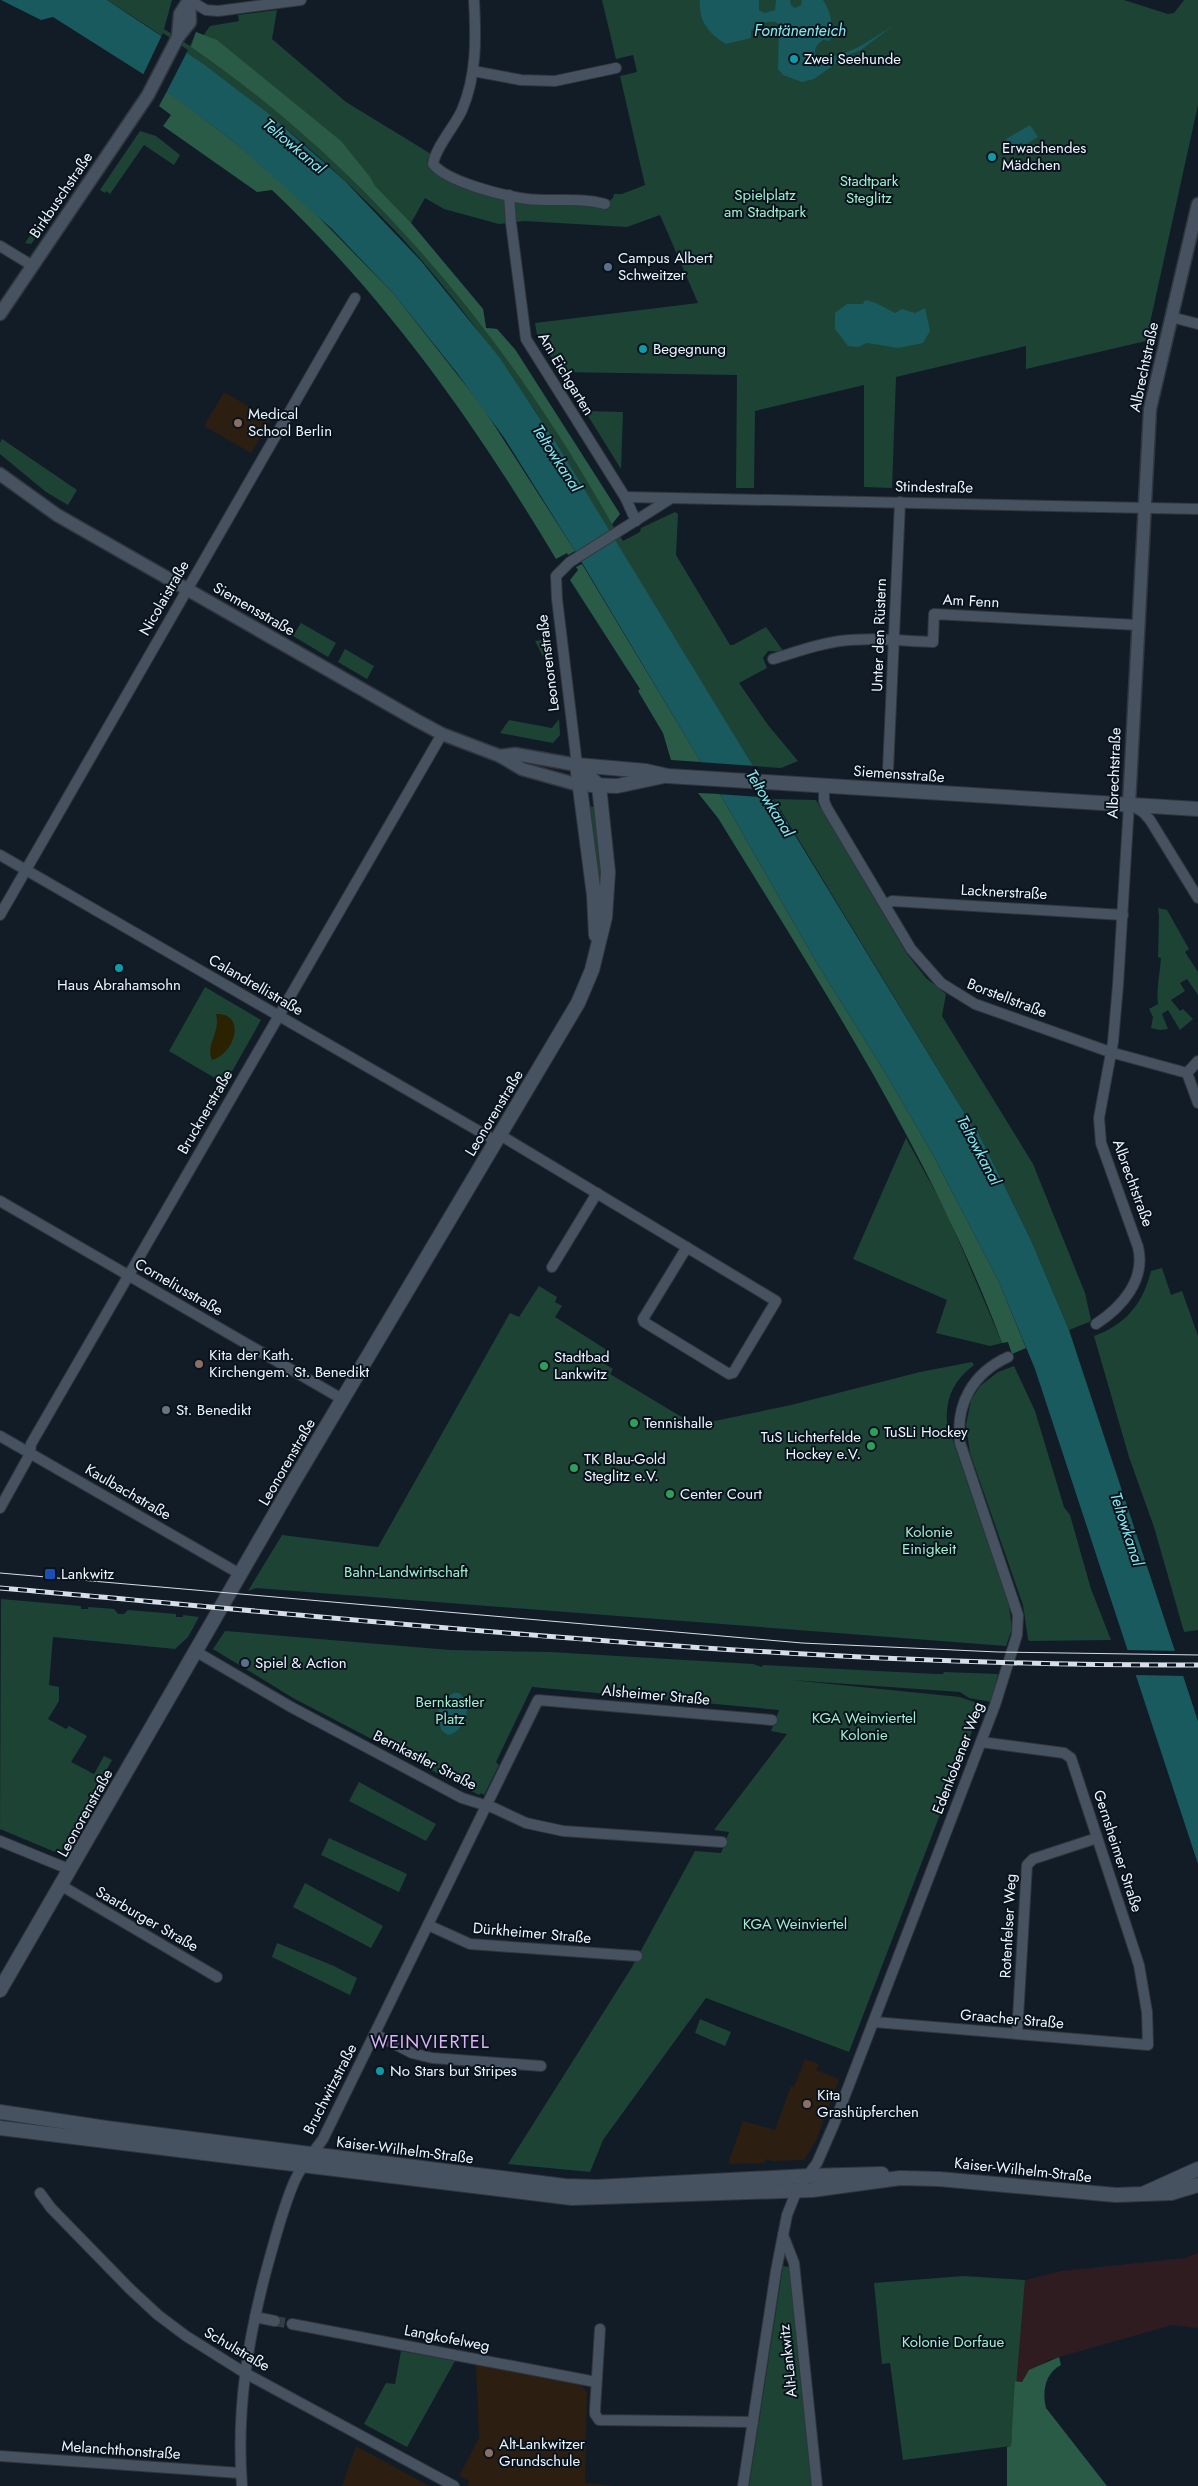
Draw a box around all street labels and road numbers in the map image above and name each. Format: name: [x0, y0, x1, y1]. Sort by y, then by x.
street label: Birkbuschstraße: [24, 147, 98, 242]
street label: Albrechtstraße: [1124, 320, 1164, 414]
street label: Am Eichgarten: [533, 328, 599, 420]
street label: Stindestraße: [895, 475, 973, 499]
street label: Nicolaistraße: [134, 556, 195, 640]
street label: Siemensstraße: [209, 577, 299, 642]
street label: Unter den Rüstern: [866, 578, 892, 692]
street label: Am Fenn: [942, 589, 1000, 613]
street label: Leonorenstraße: [531, 613, 565, 713]
street label: Albrechtstraße: [1101, 727, 1127, 819]
street label: Siemensstraße: [853, 760, 946, 788]
street label: Lacknerstraße: [960, 879, 1048, 905]
street label: Calandrellistraße: [204, 949, 308, 1021]
street label: Borstellstraße: [964, 973, 1050, 1023]
street label: Leonorenstraße: [459, 1065, 529, 1160]
street label: Brucknerstraße: [172, 1066, 238, 1158]
street label: Albrechtstraße: [1107, 1136, 1159, 1230]
street label: Corneliusstraße: [131, 1253, 227, 1321]
street label: Leonorenstraße: [253, 1414, 321, 1510]
street label: Kaulbachstraße: [81, 1458, 175, 1526]
street label: Alsheimer Straße: [601, 1679, 711, 1711]
street label: Edenkobener Weg: [927, 1699, 989, 1817]
street label: Bernkastler Straße: [369, 1724, 481, 1796]
street label: Leonorenstraße: [52, 1765, 118, 1861]
street label: Gernsheimer Straße: [1088, 1787, 1148, 1915]
street label: Rotenfelser Weg: [994, 1873, 1022, 1979]
street label: Saarburger Straße: [92, 1881, 203, 1958]
street label: Dürkheimer Straße: [472, 1917, 592, 1949]
street label: Graacher Straße: [959, 2004, 1065, 2035]
street label: Bruchwitzstraße: [298, 2040, 362, 2138]
street label: Kaiser-Wilhelm-Straße: [335, 2131, 475, 2169]
street label: Kaiser-Wilhelm-Straße: [953, 2152, 1093, 2188]
street label: Langkofelweg: [402, 2319, 492, 2357]
street label: Schulstraße: [200, 2321, 274, 2377]
street label: Alt-Lankwitz: [773, 2323, 803, 2399]
street label: Melanchthonstraße: [61, 2435, 181, 2465]

